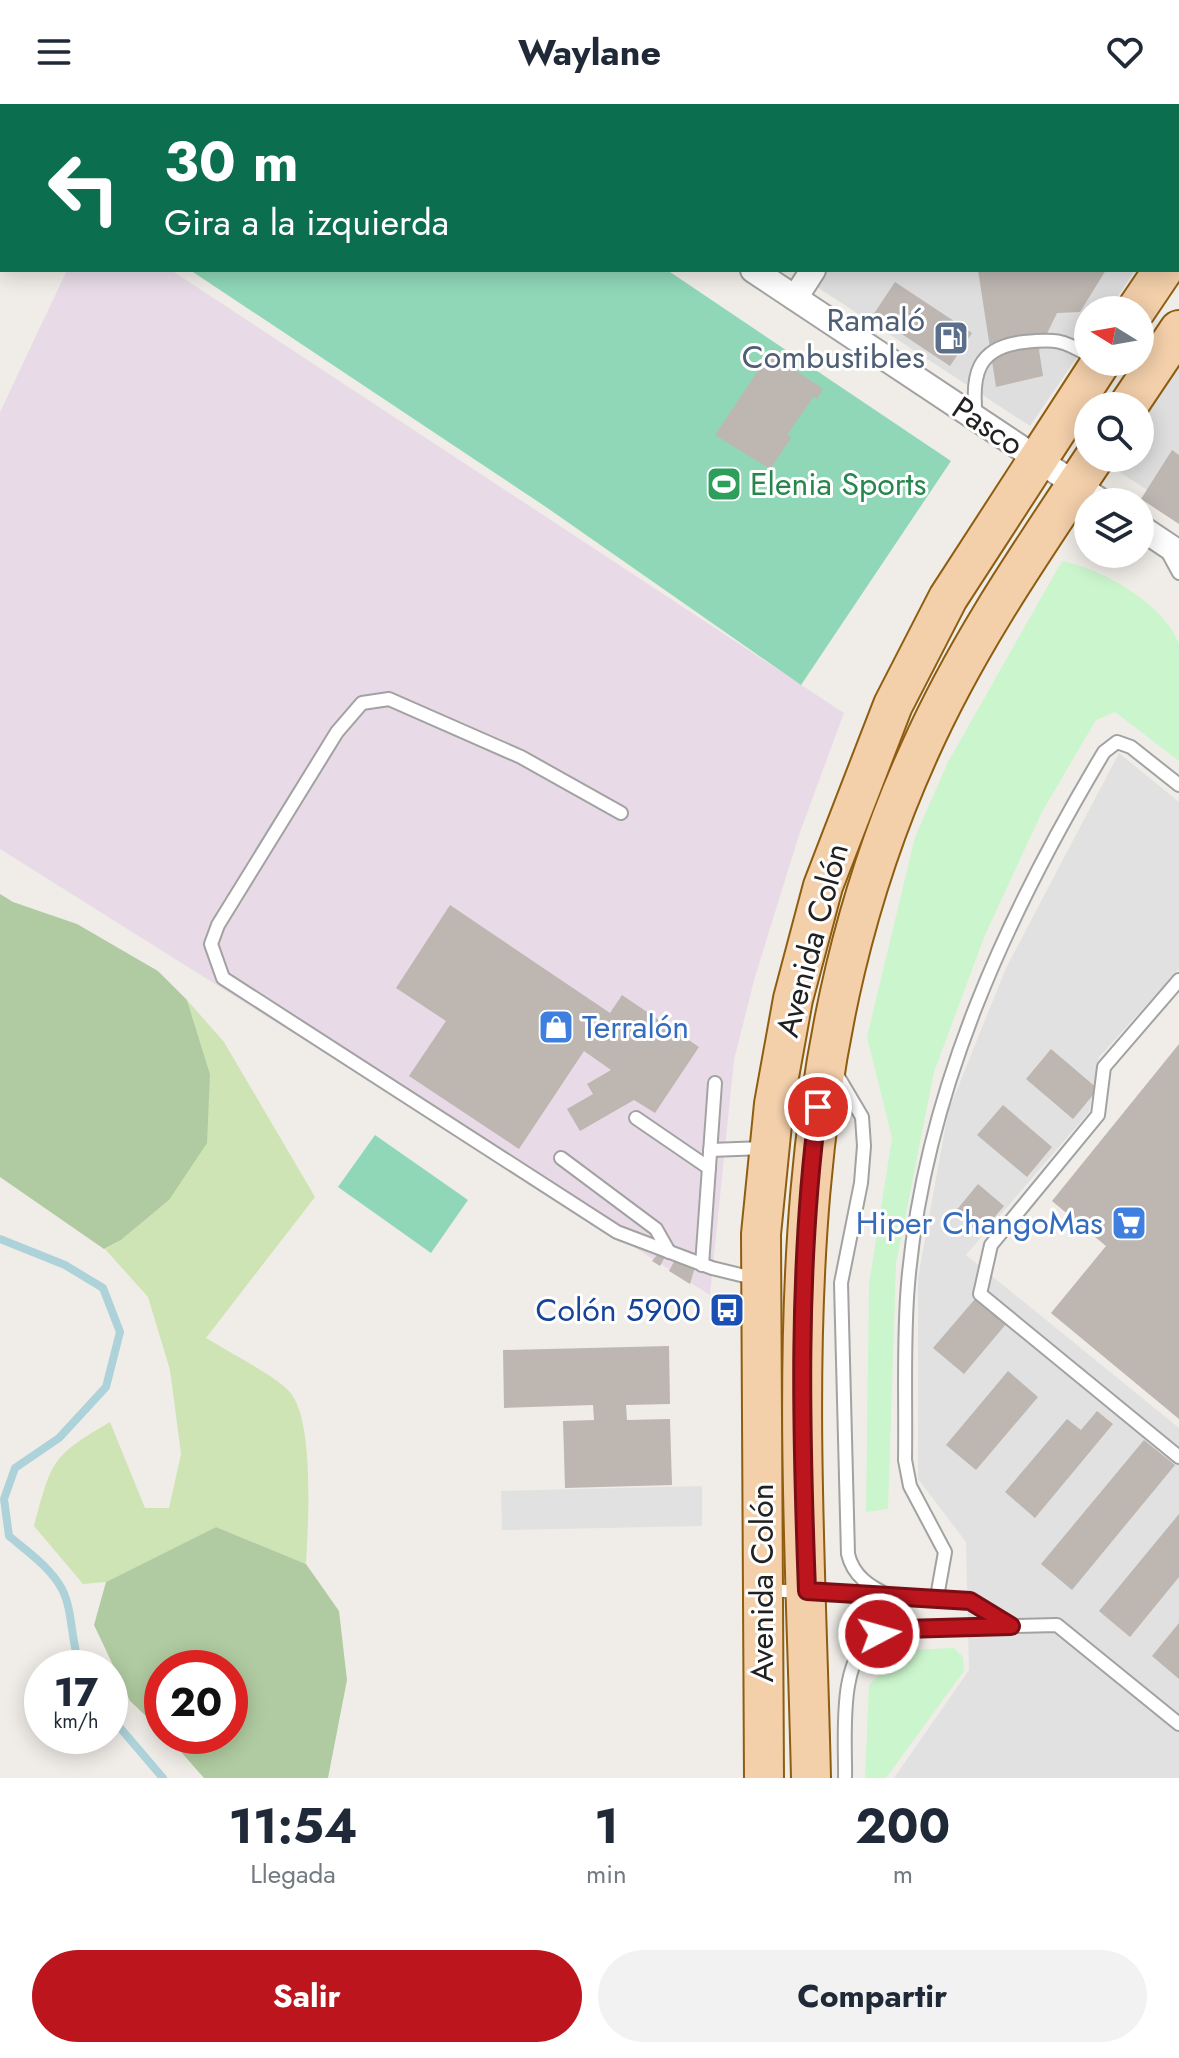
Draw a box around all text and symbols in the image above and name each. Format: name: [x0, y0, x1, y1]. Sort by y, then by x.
text: Waylane: [518, 26, 661, 78]
icon: menu: [32, 30, 76, 74]
icon: heart: [1103, 30, 1147, 74]
text: 30 m: [164, 121, 299, 202]
icon: left: [32, 136, 136, 240]
text: Gira a la izquierda: [164, 196, 449, 248]
north arrow: [1074, 296, 1154, 376]
map controls: [1074, 296, 1154, 568]
place label: Ramaló Combustibles: [742, 297, 925, 380]
fuel station icon: Ramaló Combustibles: [932, 319, 970, 357]
street label: Pasco: [943, 385, 1033, 467]
button: search: [1074, 392, 1154, 472]
place label: Elenia Sports: [750, 461, 926, 507]
sports icon: Elenia Sports: [705, 465, 743, 503]
button: layers: [1074, 488, 1154, 568]
street label: Avenida Colón: [764, 838, 860, 1042]
place label: Terralón: [582, 1004, 689, 1050]
shop icon: Terralón: [537, 1008, 575, 1046]
pin: [784, 1073, 852, 1141]
icon: arrive: [796, 1085, 840, 1129]
place label: Hiper ChangoMas: [856, 1200, 1103, 1246]
supermarket icon: Hiper ChangoMas: [1110, 1204, 1148, 1242]
place label: Colón 5900: [535, 1287, 701, 1333]
bus stop icon: Colón 5900: [708, 1291, 746, 1329]
street label: Avenida Colón: [739, 1484, 785, 1682]
position arrow: [837, 1592, 921, 1676]
speed limit sign: 20: [144, 1650, 248, 1754]
text: 17: [54, 1663, 98, 1721]
text: km/h: [53, 1707, 99, 1736]
text: 11:54: [229, 1792, 357, 1861]
text: 1: [594, 1792, 619, 1861]
text: 200: [855, 1792, 950, 1861]
text: Llegada: [250, 1855, 336, 1893]
text: min: [586, 1855, 627, 1893]
text: m: [893, 1855, 913, 1893]
button: Salir: [32, 1950, 582, 2042]
button: Compartir: [598, 1950, 1147, 2042]

